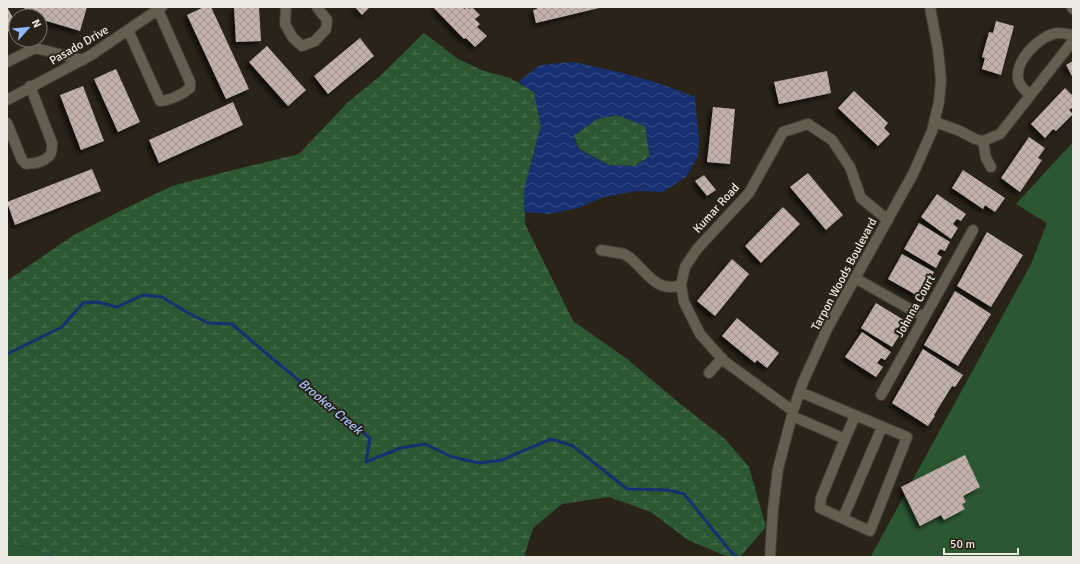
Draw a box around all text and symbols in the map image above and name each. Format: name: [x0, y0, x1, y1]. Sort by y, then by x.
north arrow: [8, 8, 48, 48]
text: N: [29, 17, 44, 30]
street label: Pasado Drive: [47, 22, 112, 68]
street label: Kumar Road: [690, 180, 743, 236]
street label: Tarpon Woods Boulevard: [808, 215, 880, 333]
street label: Johnna Court: [892, 273, 939, 340]
water label: Brooker Creek: [295, 376, 367, 439]
scale bar: [944, 530, 1018, 556]
text: 50 m: [950, 537, 975, 552]

